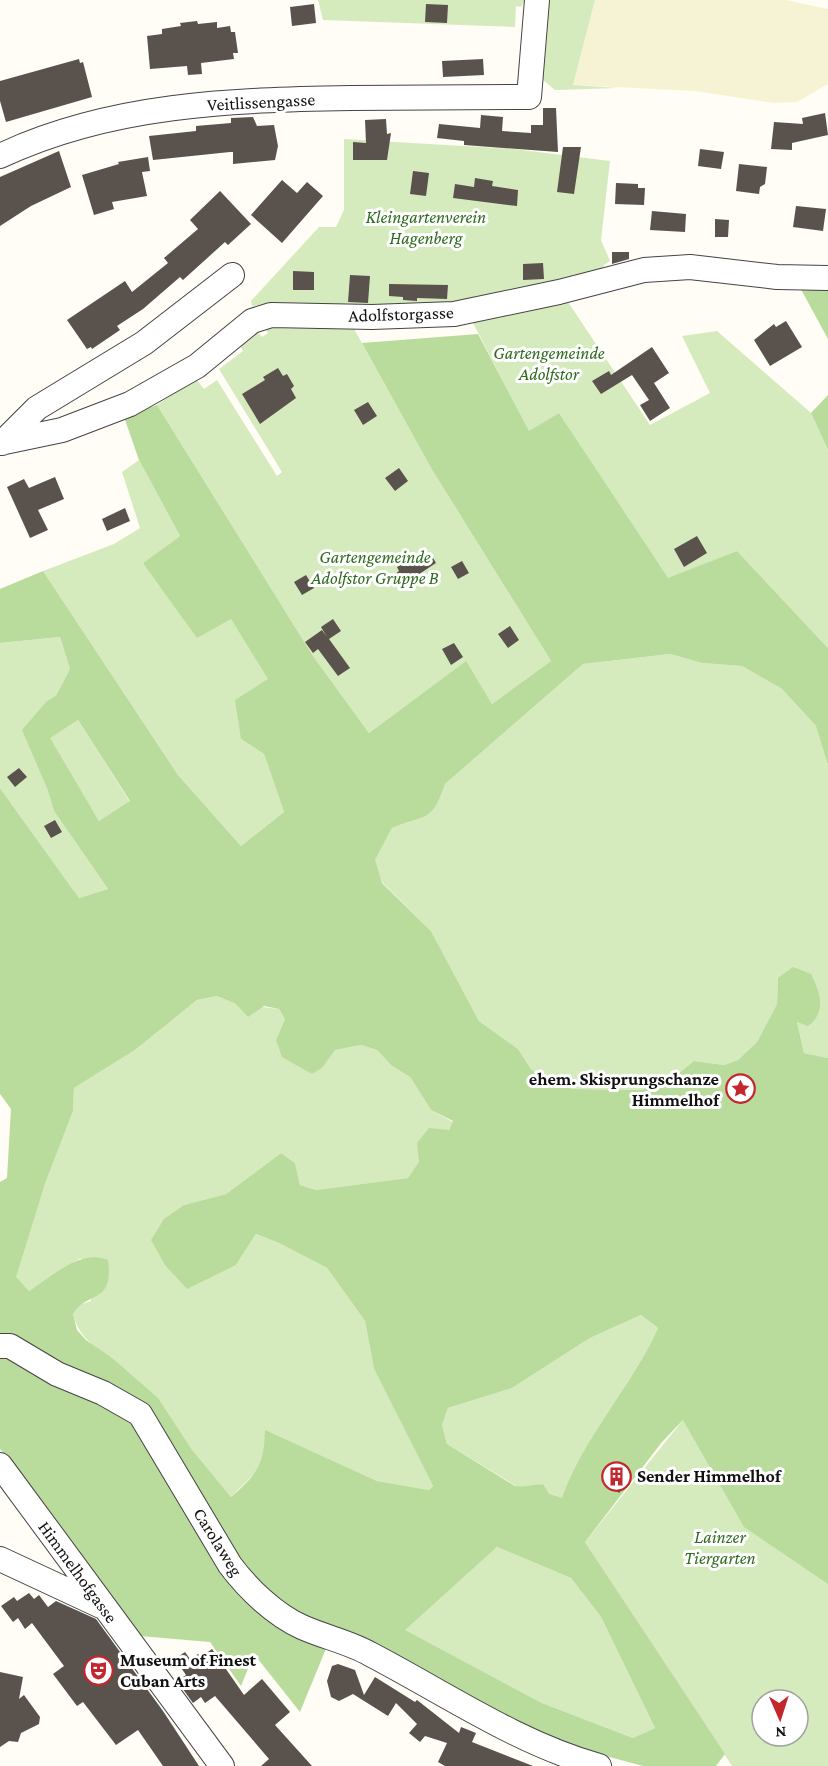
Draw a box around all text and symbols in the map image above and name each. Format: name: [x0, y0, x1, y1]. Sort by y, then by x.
street label: Veitlissengasse: [206, 89, 316, 115]
park label: Kleingartenverein Hagenberg: [366, 207, 486, 248]
street label: Adolfstorgasse: [348, 302, 454, 326]
park label: Gartengemeinde Adolfstor: [493, 343, 605, 384]
park label: Gartengemeinde Adolfstor Gruppe B: [310, 547, 439, 588]
place label: ehem. Skisprungschanze Himmelhof: [529, 1069, 720, 1110]
place icon: ehem. Skisprungschanze Himmelhof: [724, 1073, 756, 1105]
building icon: Sender Himmelhof: [600, 1460, 632, 1492]
place label: Sender Himmelhof: [637, 1466, 782, 1486]
street label: Carolaweg: [189, 1504, 247, 1580]
street label: Himmelhofgasse: [34, 1517, 122, 1627]
park label: Lainzer Tiergarten: [684, 1527, 756, 1568]
place label: Museum of Finest Cuban Arts: [120, 1650, 257, 1691]
theatre icon: Museum of Finest Cuban Arts: [83, 1654, 115, 1686]
north arrow: [750, 1688, 810, 1748]
text: N: [775, 1724, 787, 1741]

